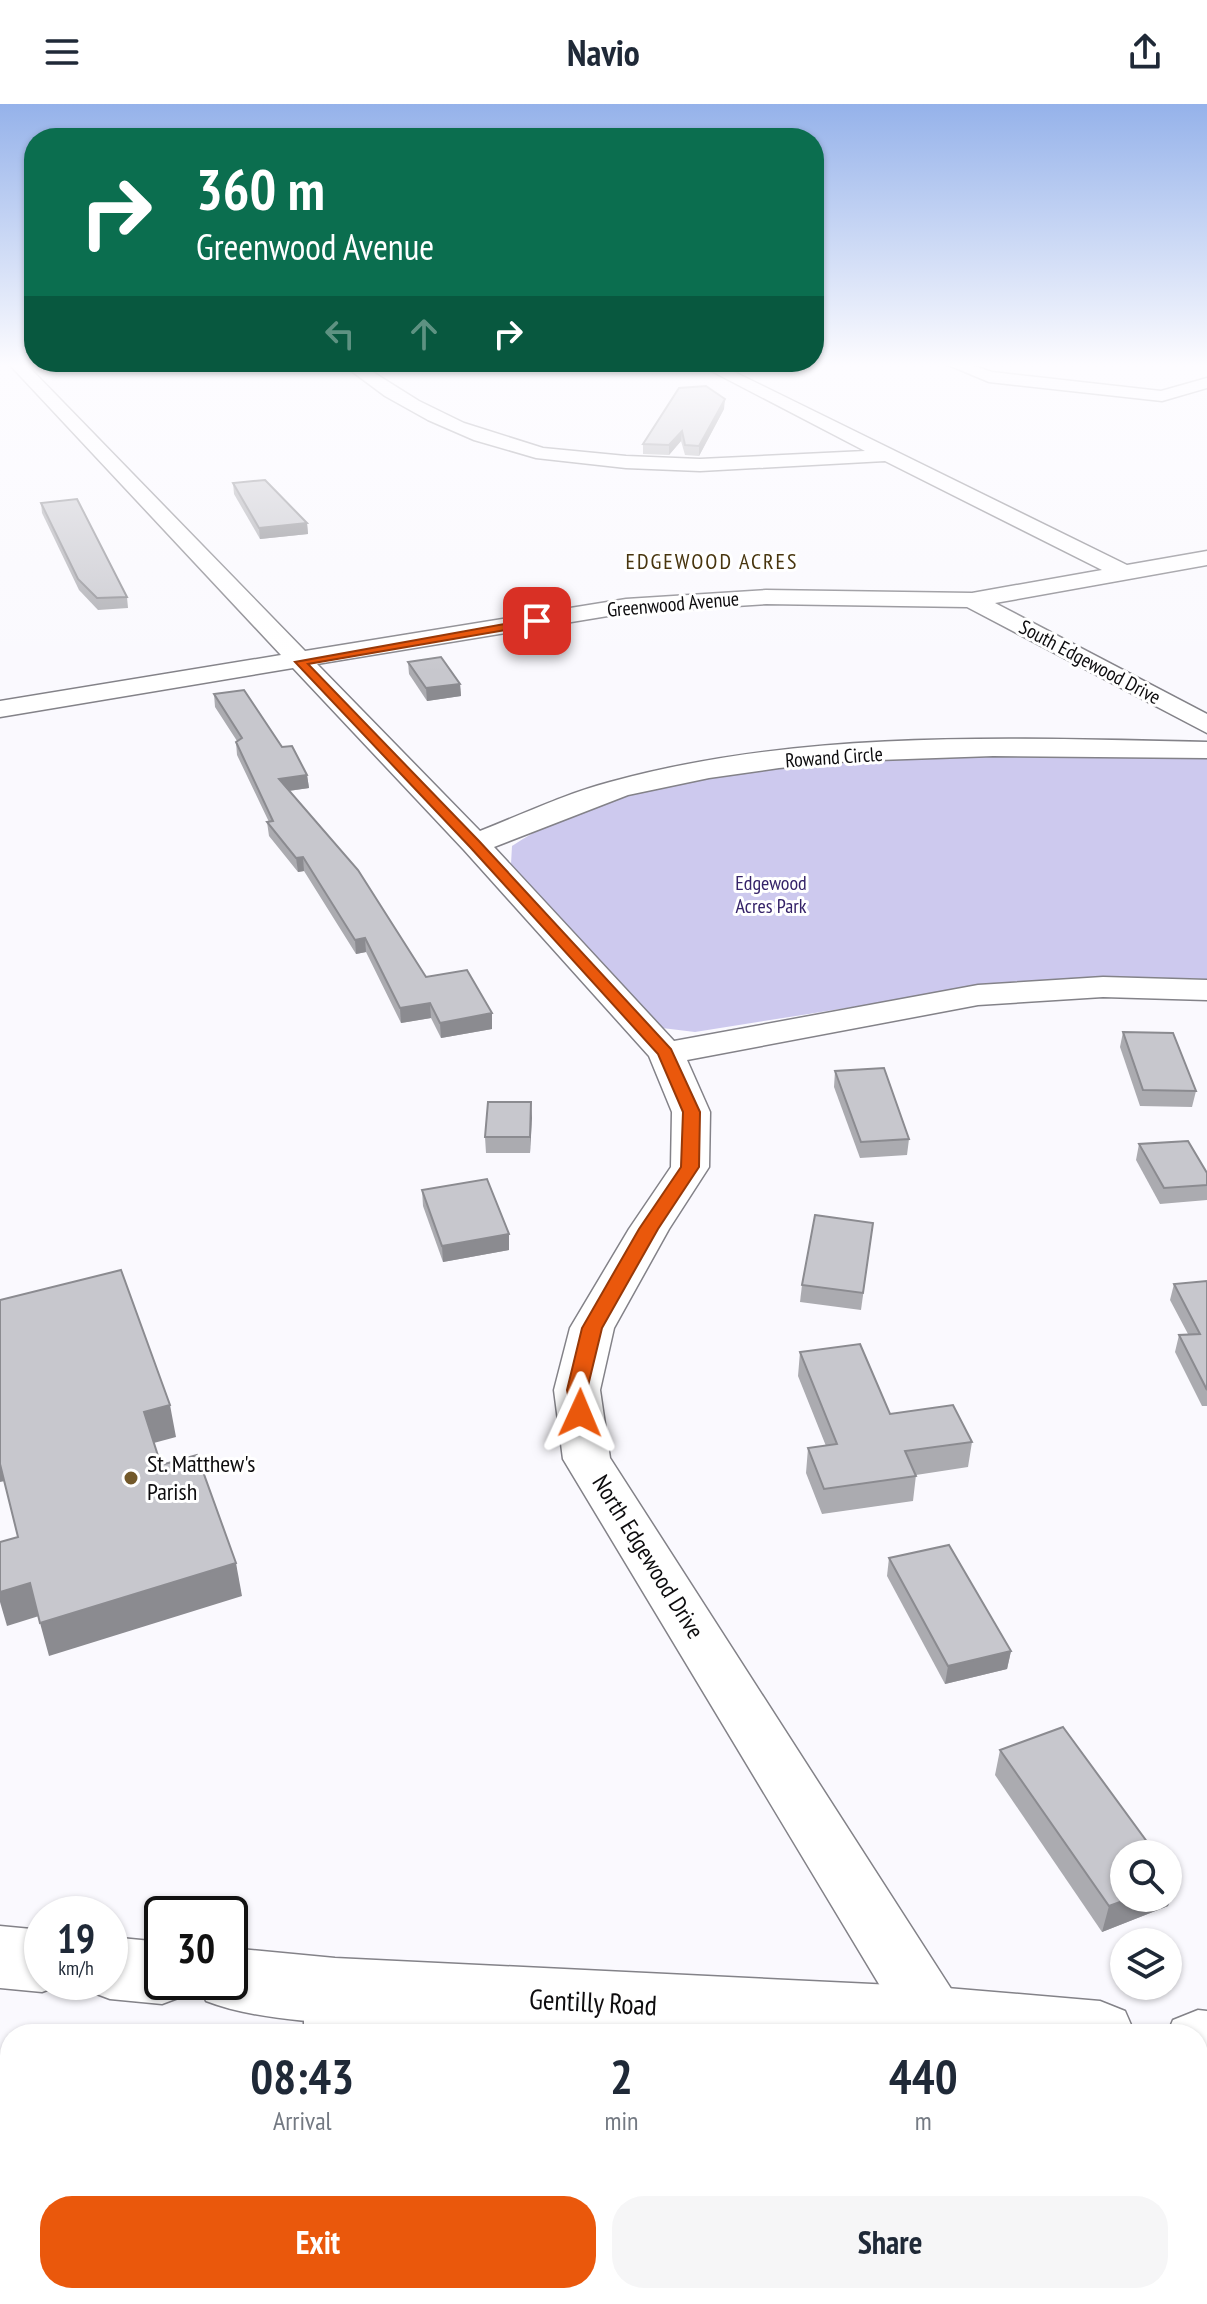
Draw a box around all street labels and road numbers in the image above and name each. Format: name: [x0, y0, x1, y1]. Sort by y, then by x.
street label: Greenwood Avenue: [606, 585, 740, 623]
street label: South Edgewood Drive: [1015, 614, 1165, 710]
street label: Rowand Circle: [784, 741, 884, 773]
street label: North Edgewood Drive: [586, 1469, 711, 1644]
street label: Gentilly Road: [528, 1980, 658, 2023]

